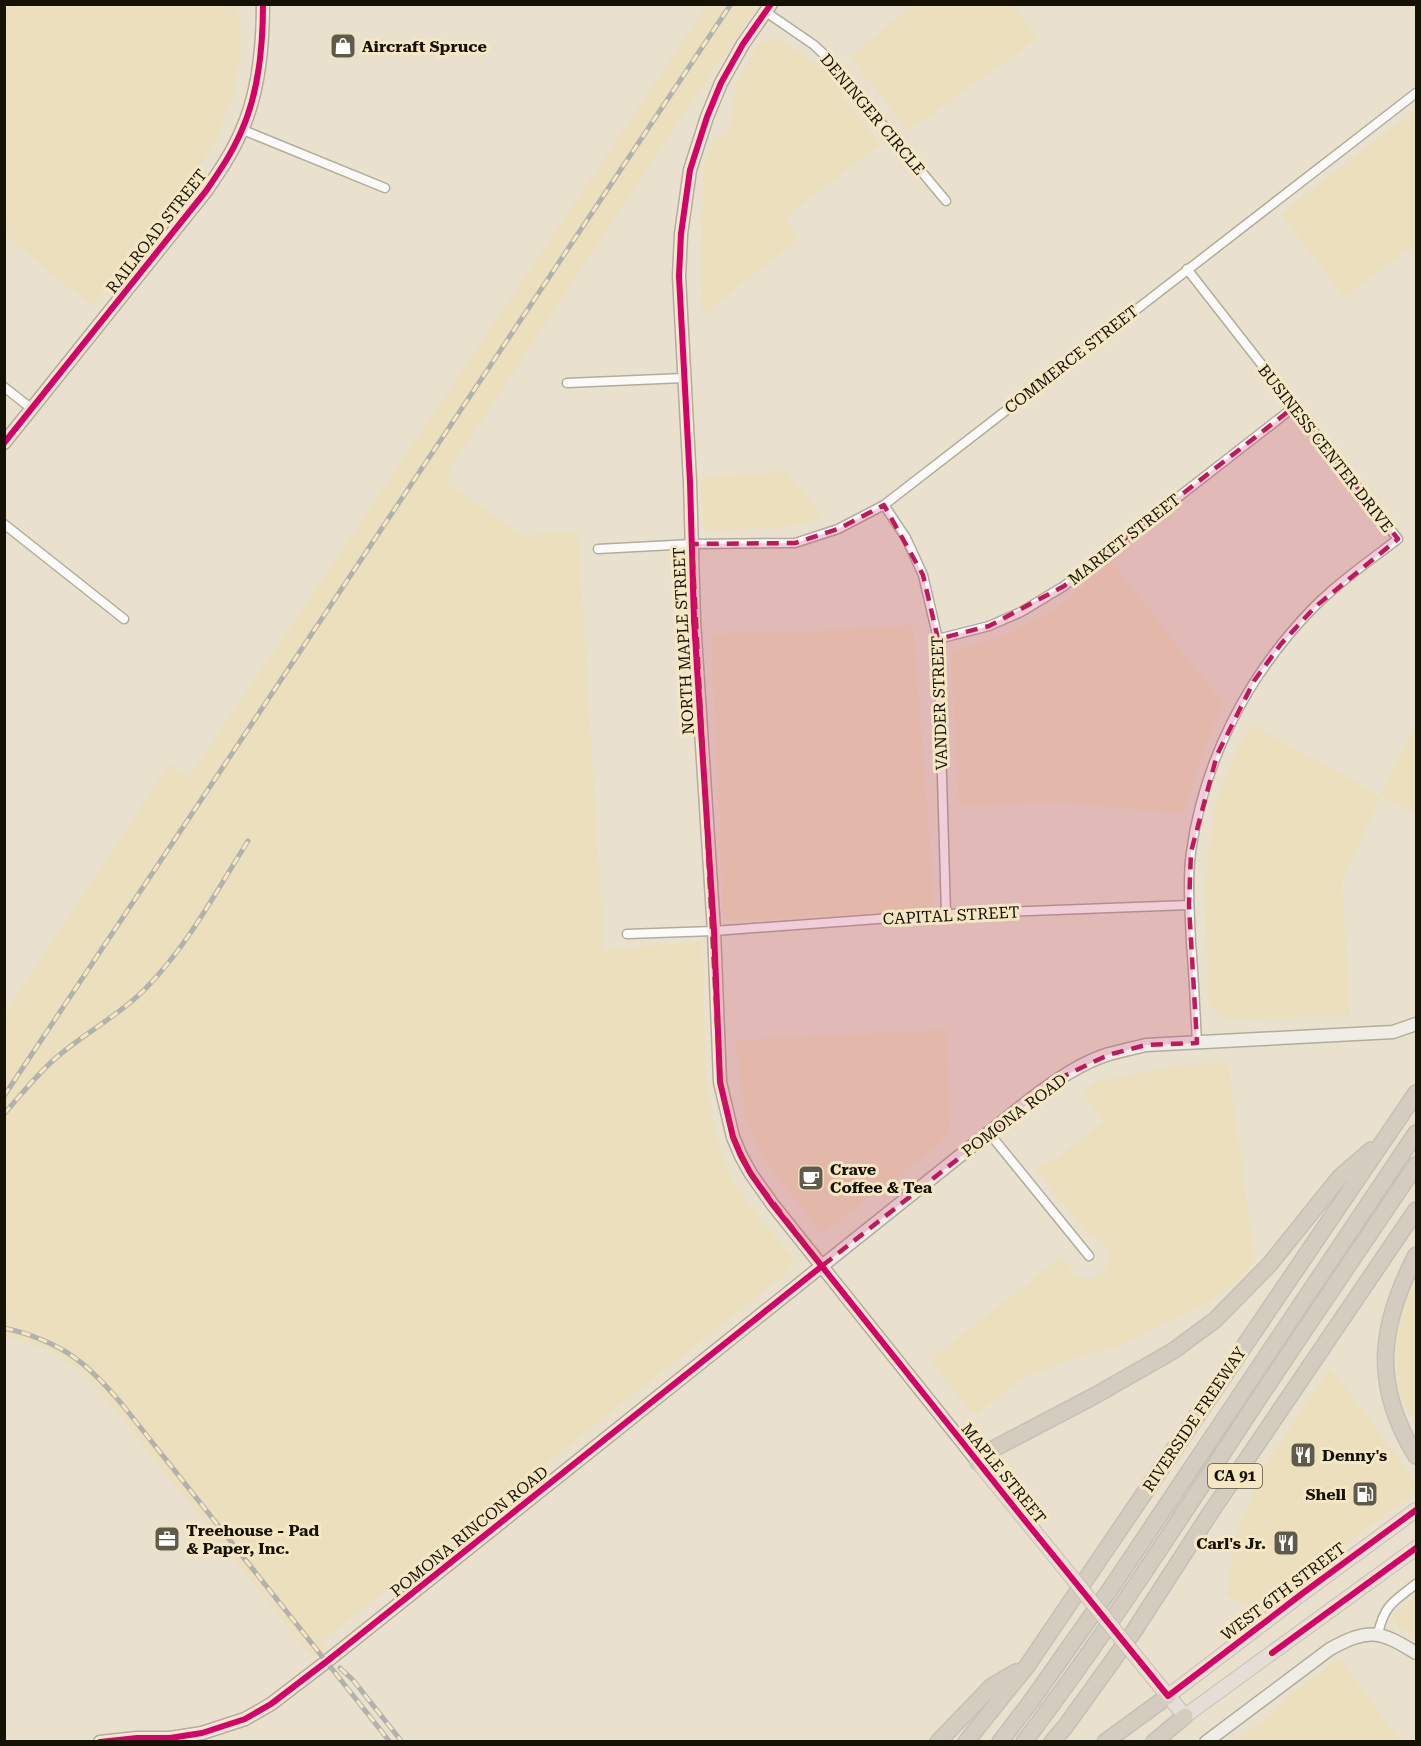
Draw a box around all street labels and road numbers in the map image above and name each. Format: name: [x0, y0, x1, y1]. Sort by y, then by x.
street label: DENINGER CIRCLE: [816, 50, 929, 179]
street label: RAILROAD STREET: [102, 165, 211, 297]
street label: COMMERCE STREET: [1001, 301, 1142, 417]
street label: BUSINESS CENTER DRIVE: [1254, 361, 1397, 536]
street label: MARKET STREET: [1065, 490, 1184, 589]
street label: NORTH MAPLE STREET: [669, 546, 698, 735]
street label: VANDER STREET: [928, 635, 951, 771]
street label: CAPITAL STREET: [882, 902, 1020, 929]
street label: POMONA ROAD: [958, 1070, 1070, 1161]
street label: RIVERSIDE FREEWAY: [1139, 1343, 1250, 1495]
street label: MAPLE STREET: [957, 1419, 1050, 1527]
street label: POMONA RINCON ROAD: [387, 1462, 552, 1601]
road number: CA 91: [1208, 1464, 1262, 1488]
street label: WEST 6TH STREET: [1217, 1538, 1349, 1644]

